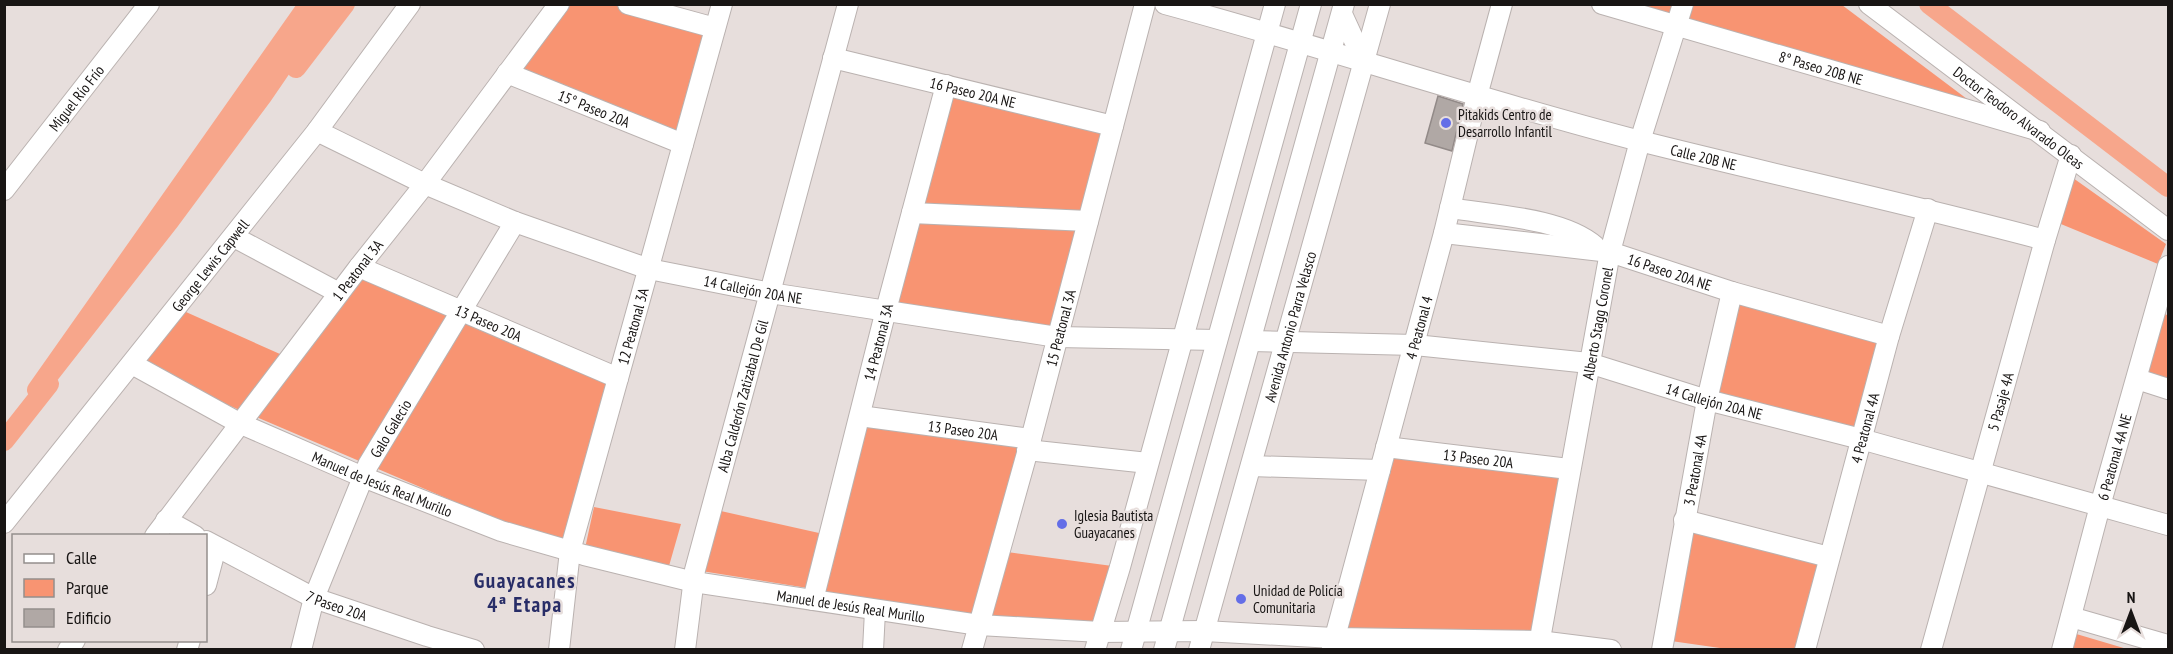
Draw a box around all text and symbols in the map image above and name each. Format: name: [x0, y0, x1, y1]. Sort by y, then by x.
street label: 8° Paseo 20B NE: [1777, 46, 1865, 89]
street label: Miguel Río Frío: [44, 61, 108, 135]
street label: Doctor Teodoro Alvarado Oleas: [1950, 62, 2088, 173]
street label: 16 Paseo 20A NE: [928, 72, 1018, 112]
street label: 15° Paseo 20A: [556, 85, 634, 131]
place label: Pitakids Centro de Desarrollo Infantil: [1458, 105, 1552, 141]
marker: Pitakids Centro de Desarrollo Infantil: [1439, 116, 1453, 130]
street label: Calle 20B NE: [1669, 140, 1739, 174]
street label: George Lewis Capwell: [167, 215, 253, 315]
street label: 1 Peatonal 3A: [327, 235, 387, 304]
street label: Avenida Antonio Parra Velasco: [1260, 249, 1320, 404]
street label: 16 Paseo 20A NE: [1625, 249, 1714, 294]
street label: Alberto Stagg Coronel: [1578, 265, 1617, 381]
street label: 14 Callejón 20A NE: [702, 271, 804, 307]
street label: 12 Peatonal 3A: [613, 285, 652, 367]
street label: 15 Peatonal 3A: [1041, 286, 1080, 368]
street label: 4 Peatonal 4: [1401, 293, 1436, 361]
street label: 13 Paseo 20A: [452, 300, 526, 346]
street label: 14 Peatonal 3A: [859, 300, 897, 383]
street label: Alba Calderón Zatizabal De Gil: [712, 317, 772, 474]
street label: 5 Pasaje 4A: [1983, 369, 2018, 433]
street label: 14 Callejón 20A NE: [1663, 378, 1765, 423]
street label: 4 Peatonal 4A: [1846, 390, 1883, 465]
street label: Galo Galecio: [365, 396, 415, 461]
street label: 6 Peatonal 4A NE: [2093, 411, 2135, 502]
street label: 13 Paseo 20A: [927, 416, 1000, 444]
street label: 3 Peatonal 4A: [1679, 432, 1710, 507]
street label: 13 Paseo 20A: [1442, 444, 1515, 472]
street label: Manuel de Jesús Real Murillo: [309, 447, 455, 521]
place label: Iglesia Bautista Guayacanes: [1074, 506, 1153, 542]
marker: Iglesia Bautista Guayacanes: [1055, 517, 1069, 531]
legend: [12, 534, 207, 642]
text: Calle: [66, 546, 97, 569]
district label: Guayacanes 4ª Etapa: [474, 567, 576, 618]
text: Parque: [66, 576, 109, 599]
place label: Unidad de Policía Comunitaria: [1253, 581, 1343, 617]
north arrow: [2101, 582, 2161, 642]
street label: Manuel de Jesús Real Murillo: [776, 585, 926, 626]
street label: 7 Paseo 20A: [303, 586, 370, 625]
text: N: [2127, 587, 2135, 607]
marker: Unidad de Policía Comunitaria: [1234, 592, 1248, 606]
text: Edificio: [66, 606, 112, 629]

